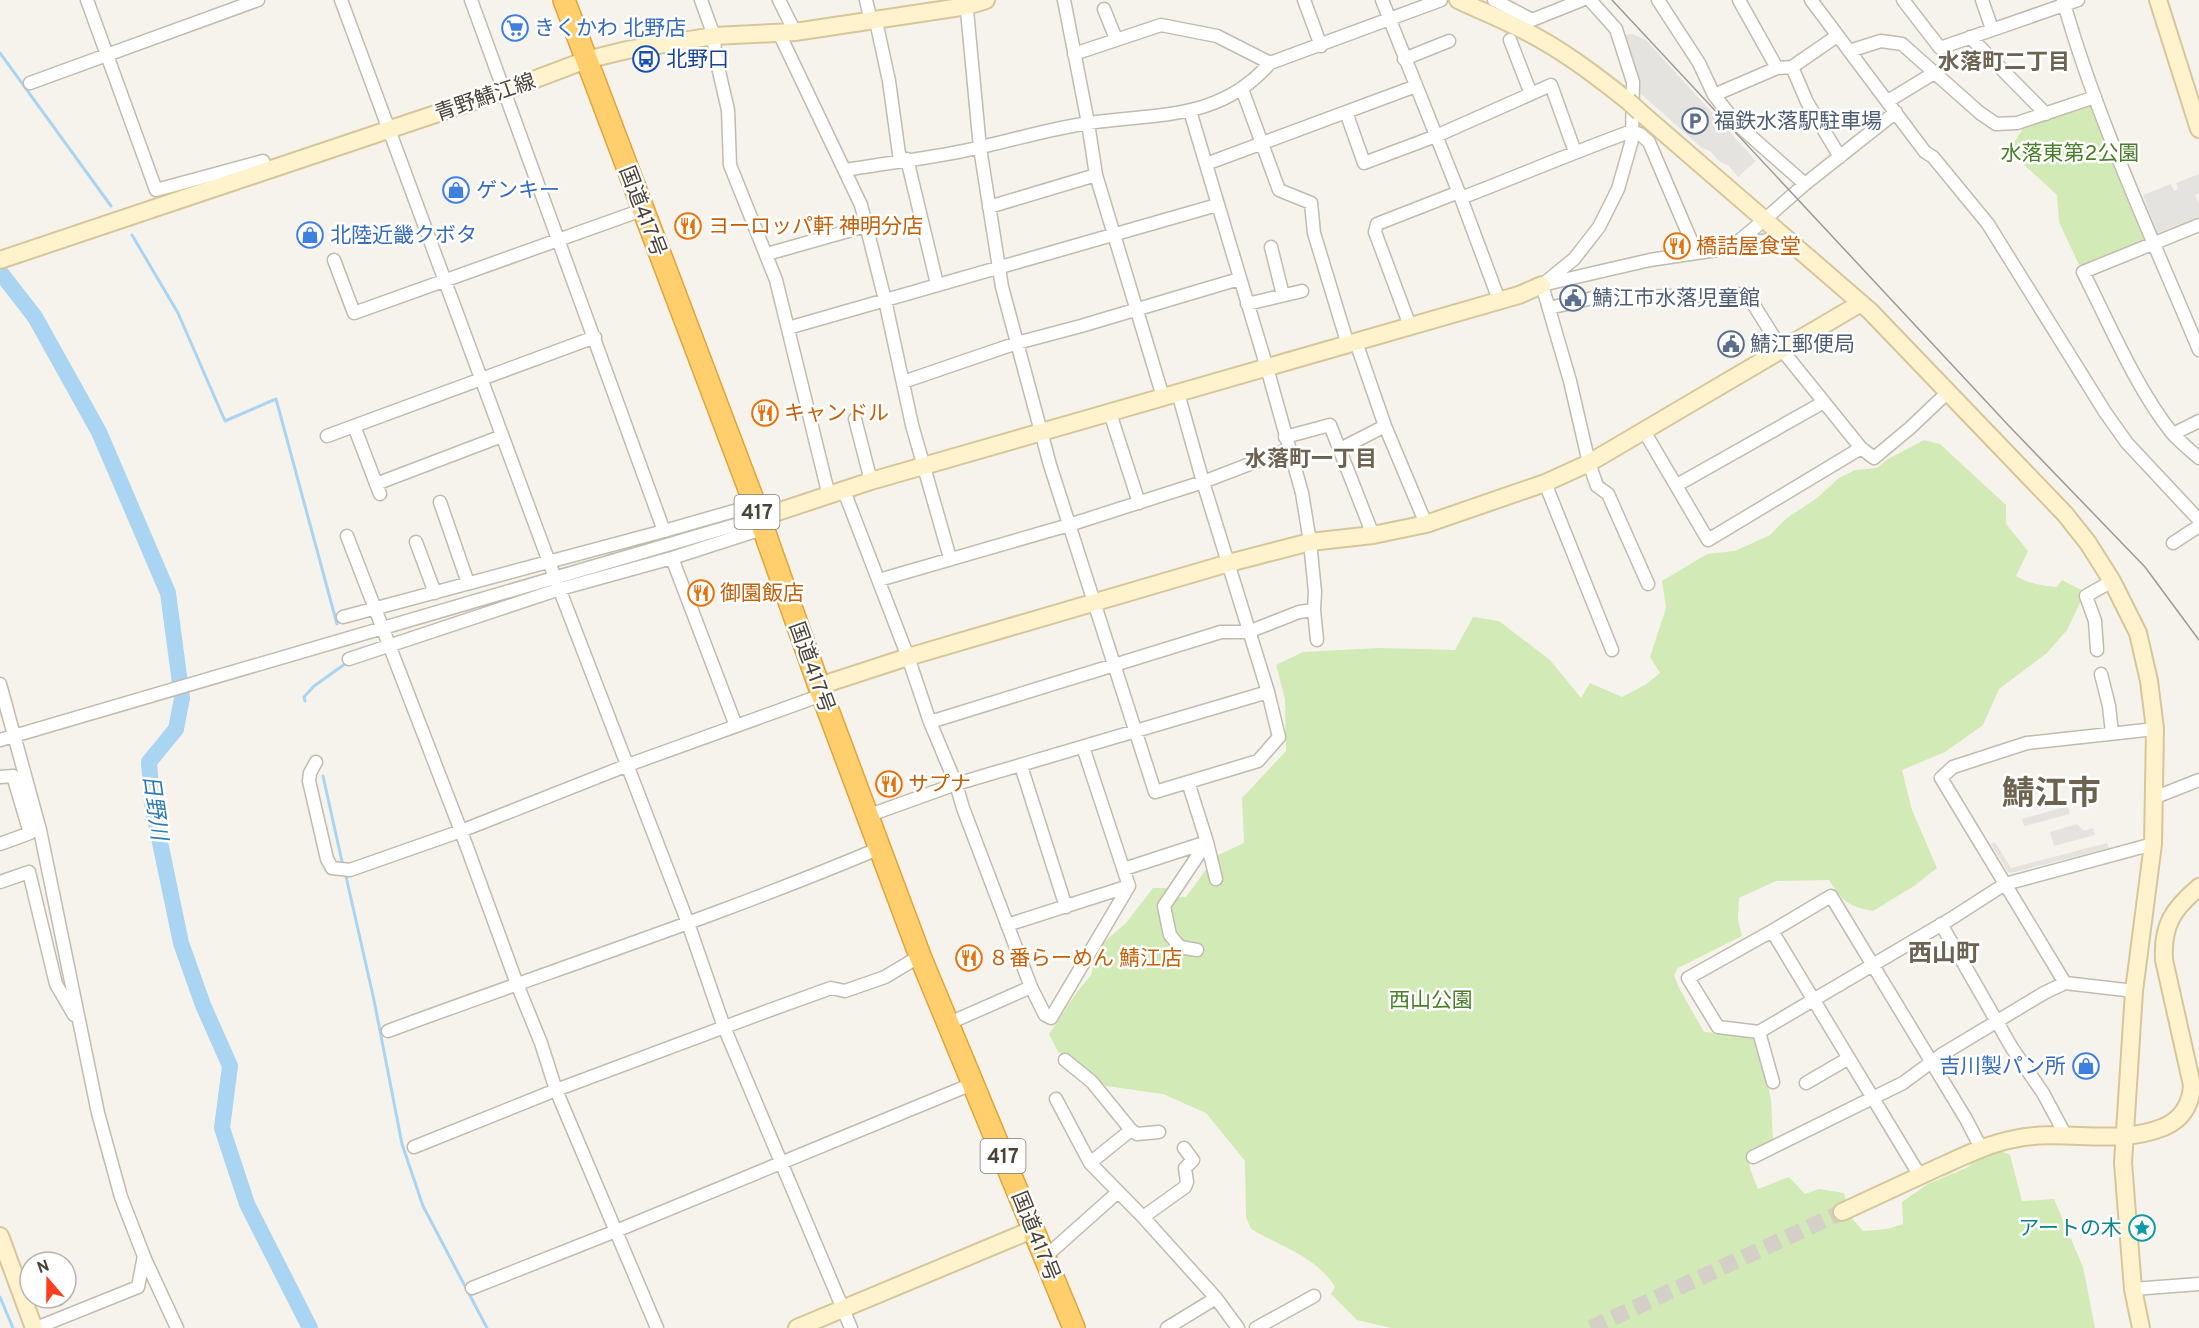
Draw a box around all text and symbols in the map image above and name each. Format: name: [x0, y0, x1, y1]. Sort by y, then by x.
supermarket icon: きくかわ 北野店: [500, 13, 530, 43]
place label: きくかわ 北野店: [534, 16, 686, 43]
bus stop icon: 北野口: [631, 44, 661, 74]
place label: 北野口: [666, 47, 729, 74]
district label: 水落町二丁目: [1938, 50, 2070, 77]
street label: 青野鯖江線: [431, 69, 540, 128]
parking icon: 福鉄水落駅駐車場: [1680, 106, 1710, 136]
place label: 福鉄水落駅駐車場: [1714, 109, 1882, 136]
park label: 水落東第2公園: [2001, 141, 2139, 168]
street label: 国道417号: [612, 162, 671, 261]
shop icon: ゲンキー: [441, 175, 471, 205]
place label: ゲンキー: [476, 178, 560, 205]
restaurant icon: ヨーロッパ軒 神明分店: [673, 211, 703, 241]
place label: ヨーロッパ軒 神明分店: [708, 214, 923, 241]
shop icon: 北陸近畿クボタ: [295, 220, 325, 250]
place label: 北陸近畿クボタ: [330, 223, 477, 250]
restaurant icon: 橋詰屋食堂: [1662, 231, 1692, 261]
place label: 橋詰屋食堂: [1696, 234, 1801, 261]
public building icon: 鯖江市水落児童館: [1558, 283, 1588, 313]
place label: 鯖江市水落児童館: [1592, 286, 1760, 313]
public building icon: 鯖江郵便局: [1716, 329, 1746, 359]
place label: 鯖江郵便局: [1750, 332, 1855, 359]
restaurant icon: キャンドル: [750, 398, 780, 428]
place label: キャンドル: [784, 401, 889, 428]
district label: 水落町一丁目: [1245, 447, 1377, 474]
road number: 417: [734, 495, 780, 529]
restaurant icon: 御園飯店: [686, 578, 716, 608]
place label: 御園飯店: [720, 581, 804, 608]
street label: 国道417号: [782, 618, 839, 717]
restaurant icon: サプナ: [874, 769, 904, 799]
place label: サプナ: [908, 772, 971, 799]
water label: 日野川: [136, 773, 172, 844]
district label: 鯖江市: [2002, 775, 2101, 817]
district label: 西山町: [1908, 940, 1980, 970]
restaurant icon: ８番らーめん 鯖江店: [954, 943, 984, 973]
place label: ８番らーめん 鯖江店: [988, 946, 1182, 973]
park label: 西山公園: [1389, 988, 1473, 1015]
shop icon: 吉川製パン所: [2071, 1051, 2101, 1081]
place label: 吉川製パン所: [1939, 1054, 2066, 1081]
road number: 417: [980, 1139, 1026, 1173]
street label: 国道417号: [1004, 1188, 1065, 1286]
place icon: アートの木: [2127, 1213, 2157, 1243]
place label: アートの木: [2018, 1216, 2122, 1243]
north arrow: [18, 1250, 78, 1310]
text: N: [35, 1256, 52, 1279]

